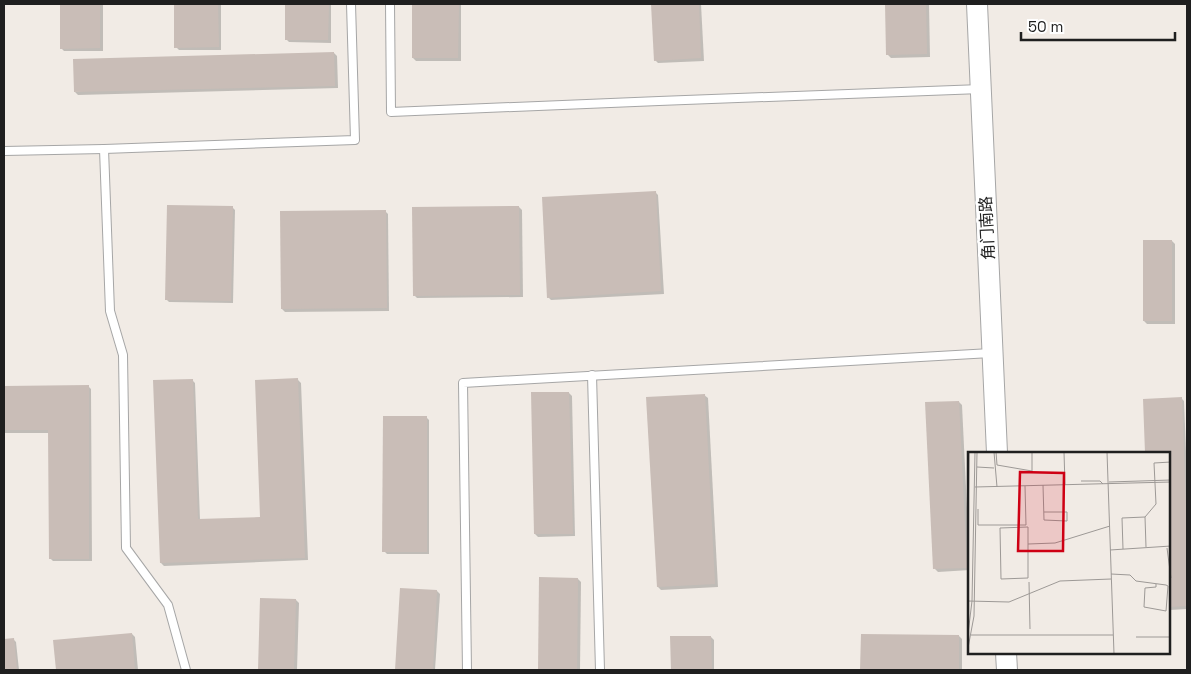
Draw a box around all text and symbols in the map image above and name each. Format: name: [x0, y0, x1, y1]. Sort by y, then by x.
scale bar: [1021, 10, 1175, 42]
text: 50 m: [1028, 17, 1063, 36]
street label: 角门南路: [975, 195, 999, 261]
inset map: [968, 452, 1171, 654]

